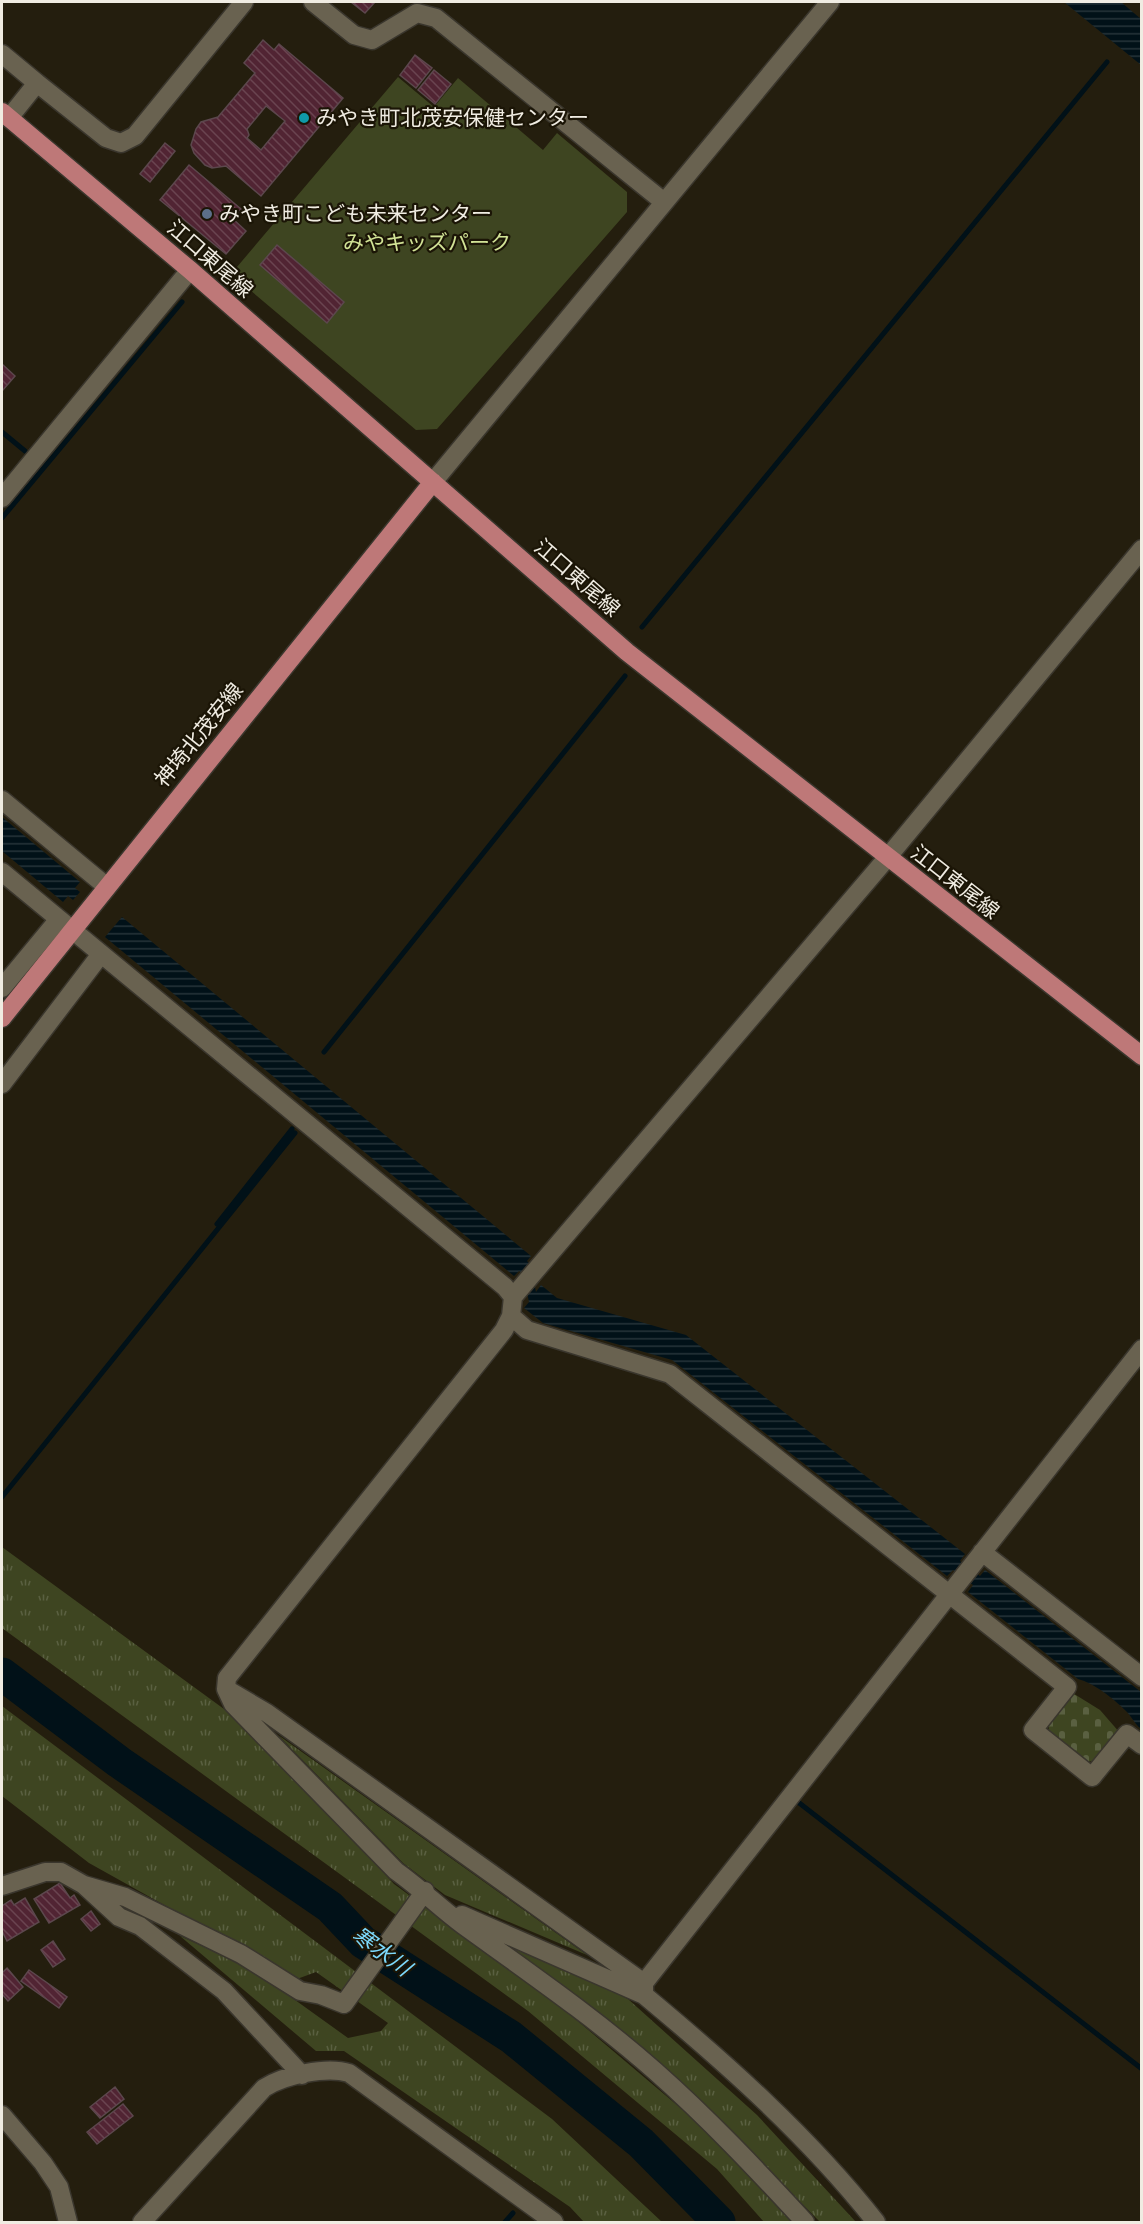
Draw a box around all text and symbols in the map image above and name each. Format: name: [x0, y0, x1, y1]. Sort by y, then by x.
place label: みやき町北茂安保健センター: [316, 106, 589, 130]
marker: みやき町北茂安保健センター: [297, 111, 311, 125]
place label: みやき町こども未来センター: [219, 202, 492, 226]
marker: みやき町こども未来センター: [200, 207, 214, 221]
street label: 江口東尾線: [163, 216, 257, 302]
park label: みやキッズパーク: [343, 231, 511, 255]
street label: 江口東尾線: [530, 535, 624, 621]
street label: 神埼北茂安線: [150, 678, 248, 792]
street label: 江口東尾線: [906, 840, 1004, 924]
water label: 寒水川: [348, 1922, 417, 1982]

